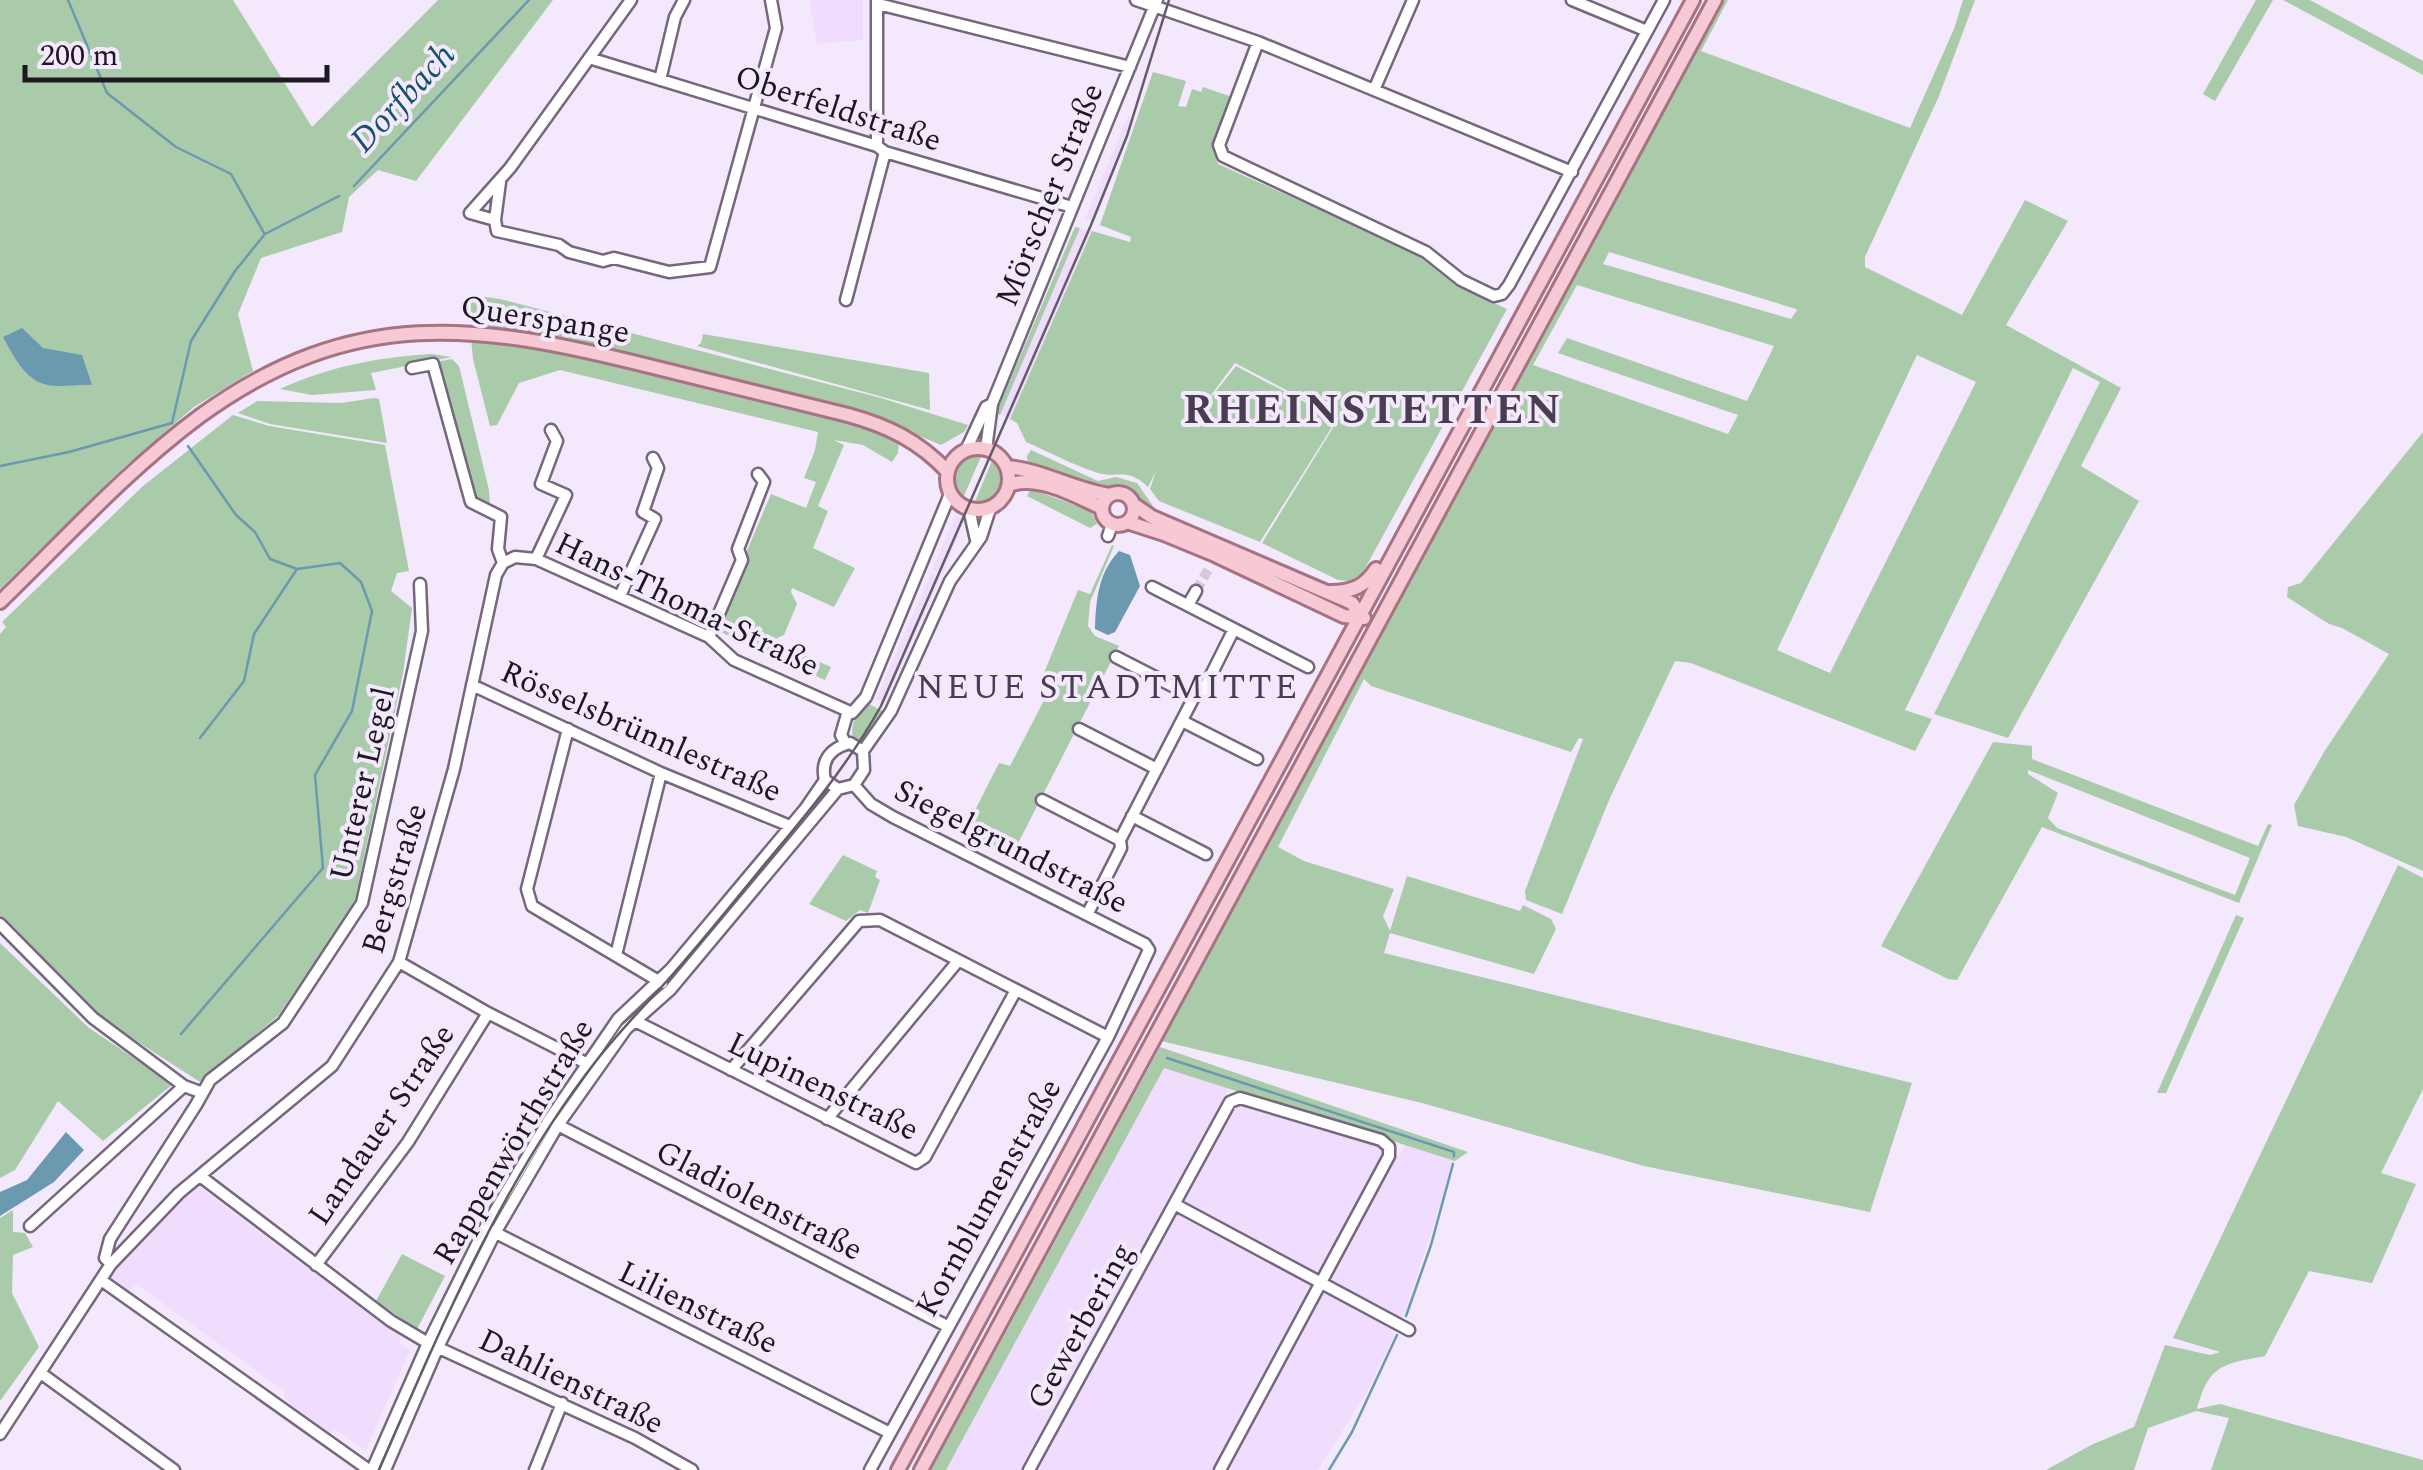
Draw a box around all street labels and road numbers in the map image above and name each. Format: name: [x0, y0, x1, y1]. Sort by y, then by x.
street label: Oberfeldstraße: [728, 53, 948, 165]
street label: Mörscher Straße: [983, 76, 1117, 314]
street label: Querspange: [457, 282, 633, 358]
street label: Hans-Thoma-Straße: [546, 520, 828, 690]
street label: Rösselsbrünnlestraße: [492, 648, 790, 816]
street label: Unterer Legel: [317, 682, 409, 886]
street label: Siegelgrundstraße: [885, 767, 1137, 927]
street label: Bergstraße: [349, 798, 441, 960]
street label: Rappenwörthstraße: [421, 1009, 607, 1275]
street label: Landauer Straße: [296, 1014, 468, 1236]
street label: Lupinenstraße: [719, 1019, 927, 1155]
street label: Kornblumenstraße: [903, 1070, 1075, 1326]
street label: Gladiolenstraße: [647, 1128, 871, 1274]
street label: Gewerbering: [1015, 1233, 1147, 1419]
street label: Lilienstraße: [610, 1248, 786, 1368]
street label: Dahlienstraße: [470, 1316, 672, 1448]

